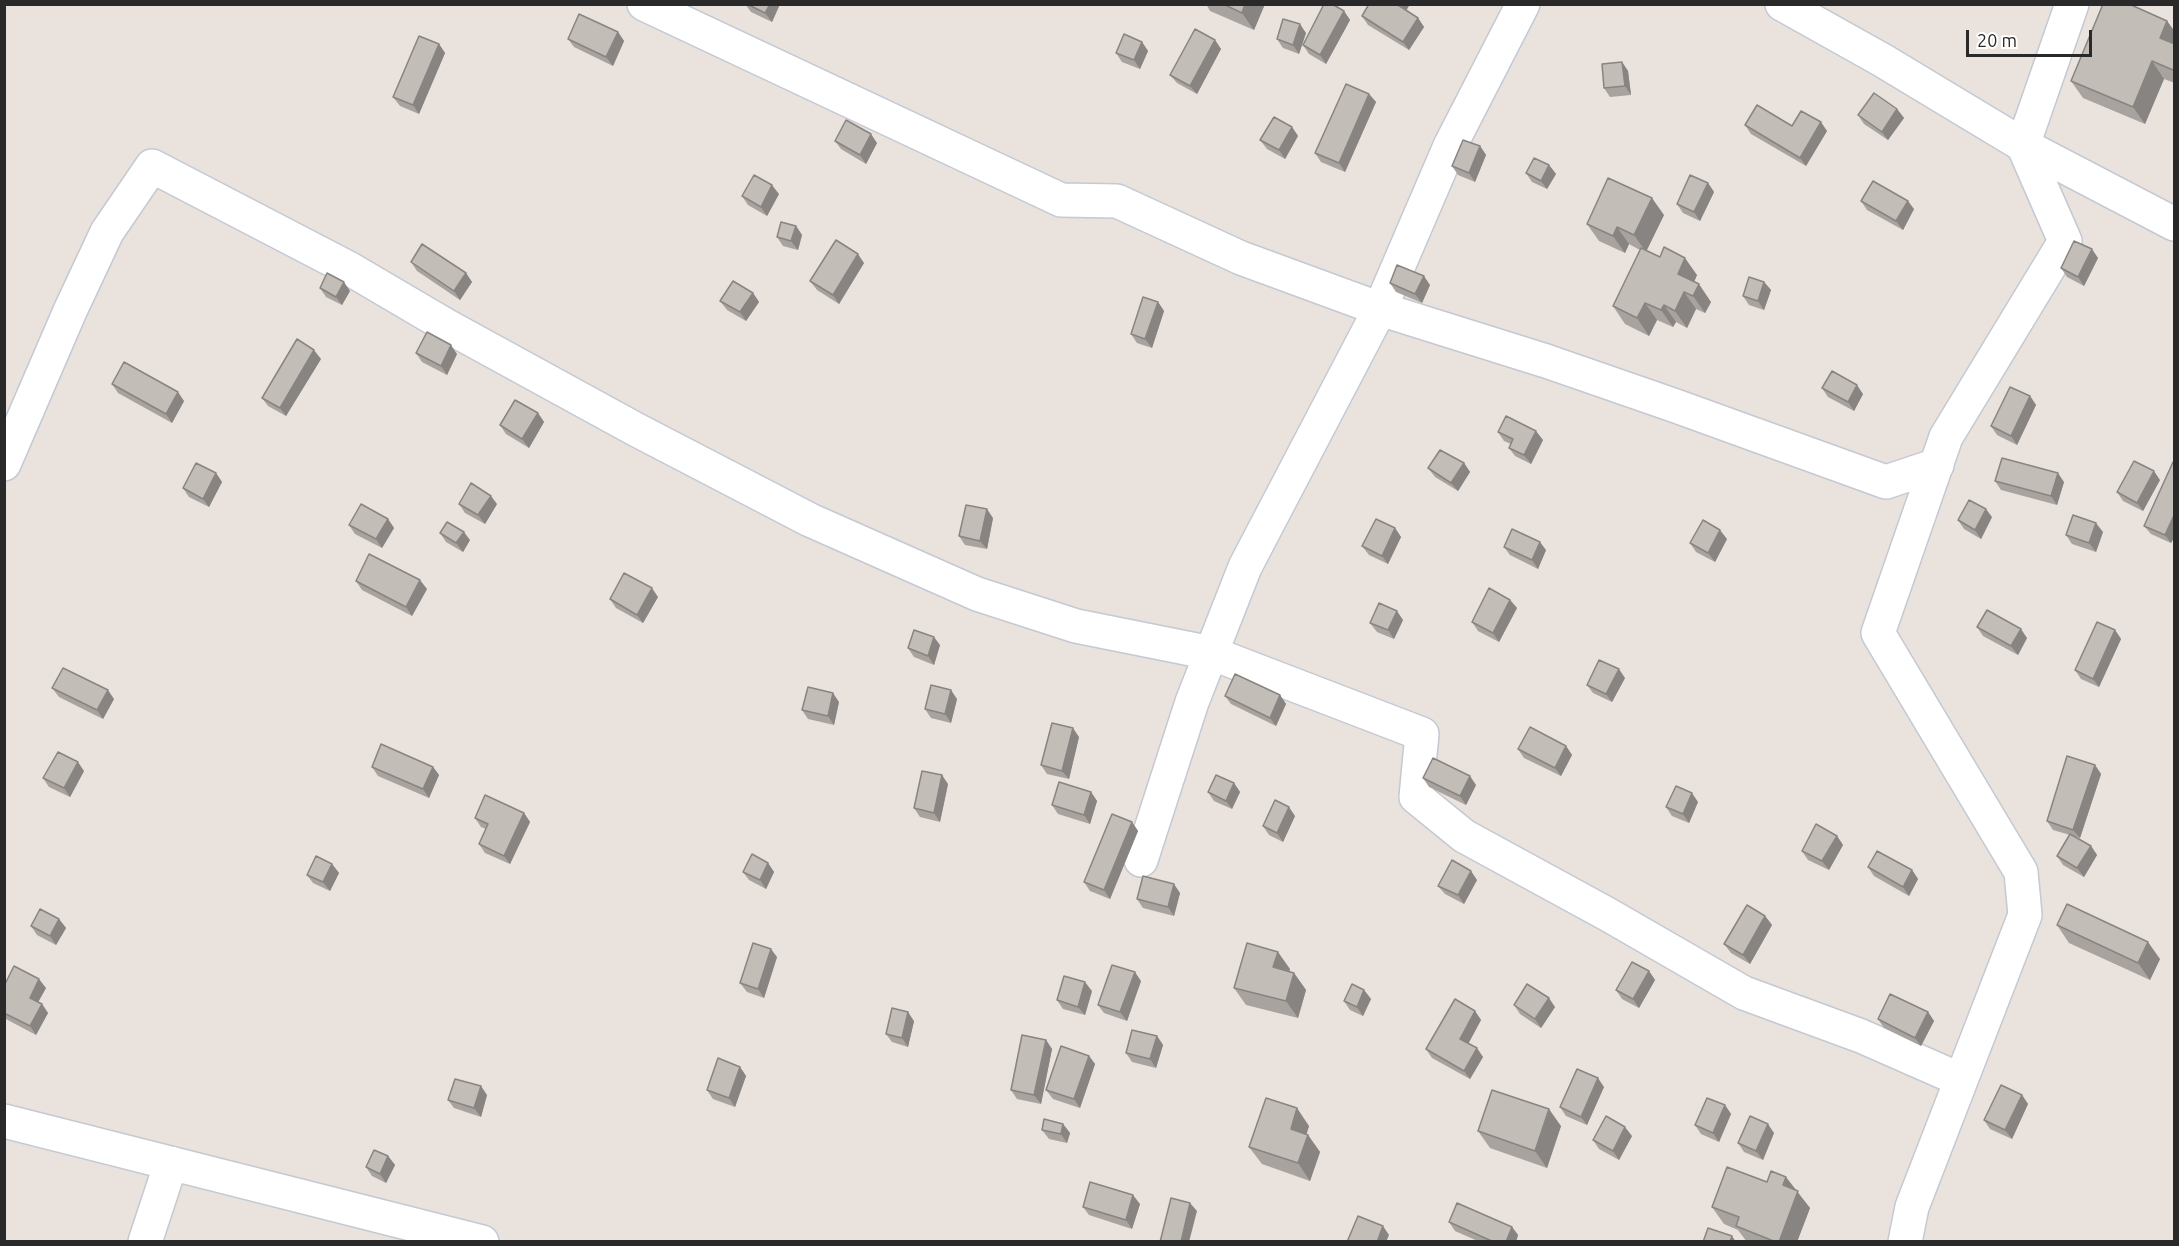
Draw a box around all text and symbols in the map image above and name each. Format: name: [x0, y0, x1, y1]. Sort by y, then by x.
scale bar: [1969, 18, 2095, 56]
text: 20 m: [1977, 30, 2017, 50]

